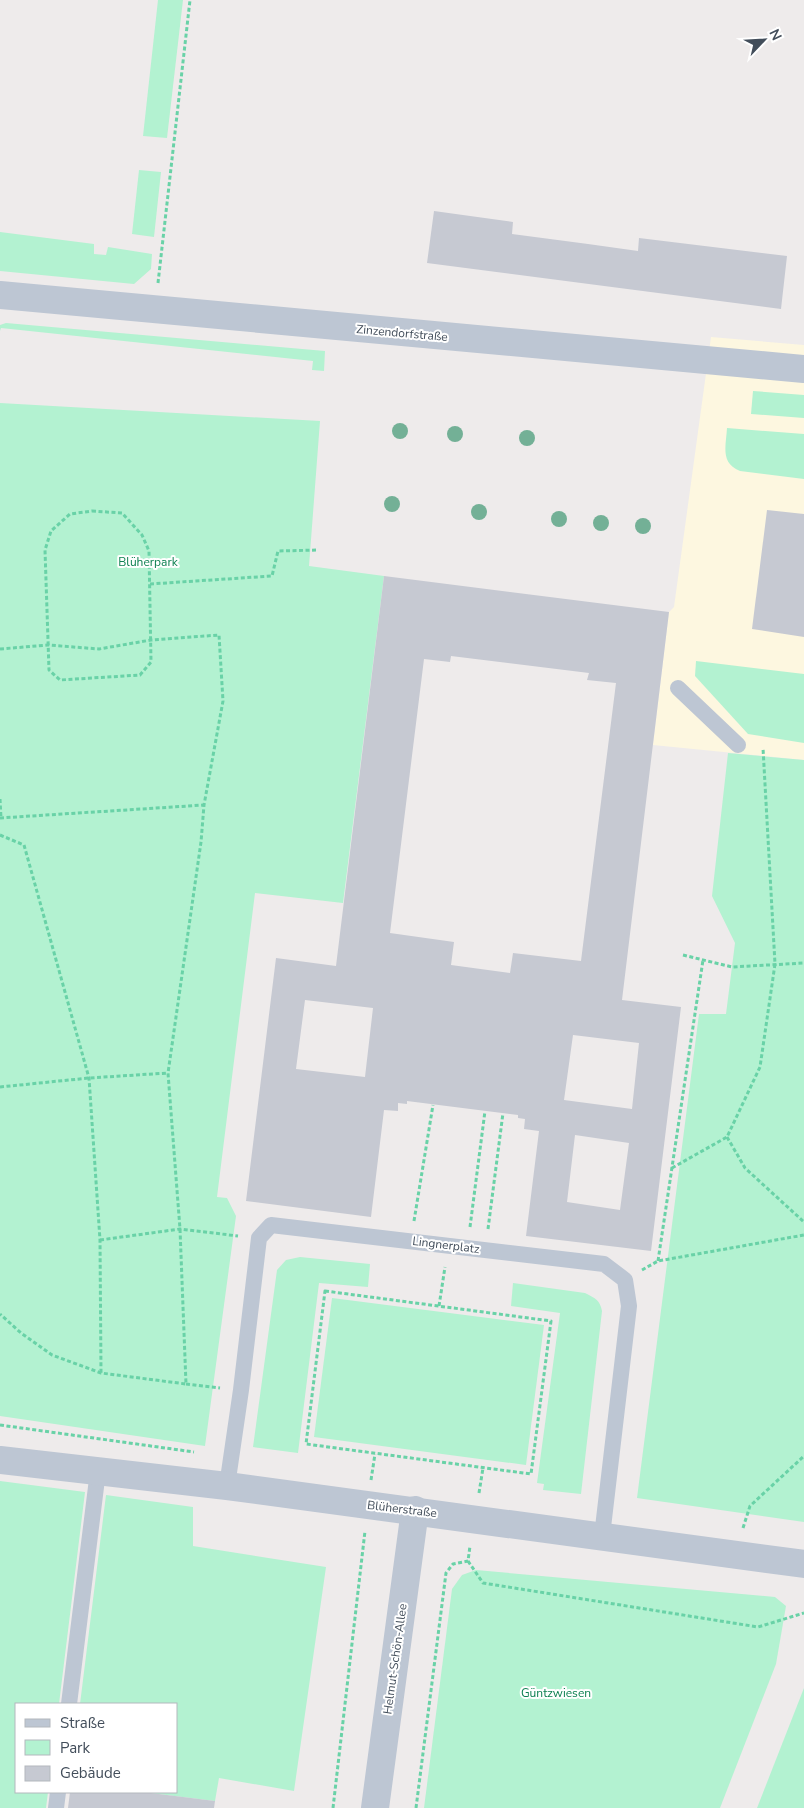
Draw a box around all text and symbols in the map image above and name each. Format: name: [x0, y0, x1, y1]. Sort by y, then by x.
north arrow: [739, 15, 789, 65]
text: N: [765, 26, 786, 43]
street label: Zinzendorfstraße: [356, 321, 448, 345]
park label: Blüherpark: [118, 554, 179, 570]
street label: Lingnerplatz: [412, 1233, 481, 1257]
street label: Blüherstraße: [366, 1497, 438, 1521]
street label: Helmut-Schön-Allee: [379, 1603, 411, 1715]
park label: Güntzwiesen: [521, 1685, 591, 1701]
legend: [15, 1703, 178, 1793]
text: Straße: [60, 1713, 105, 1733]
text: Park: [60, 1738, 90, 1758]
text: Gebäude: [60, 1763, 121, 1783]

